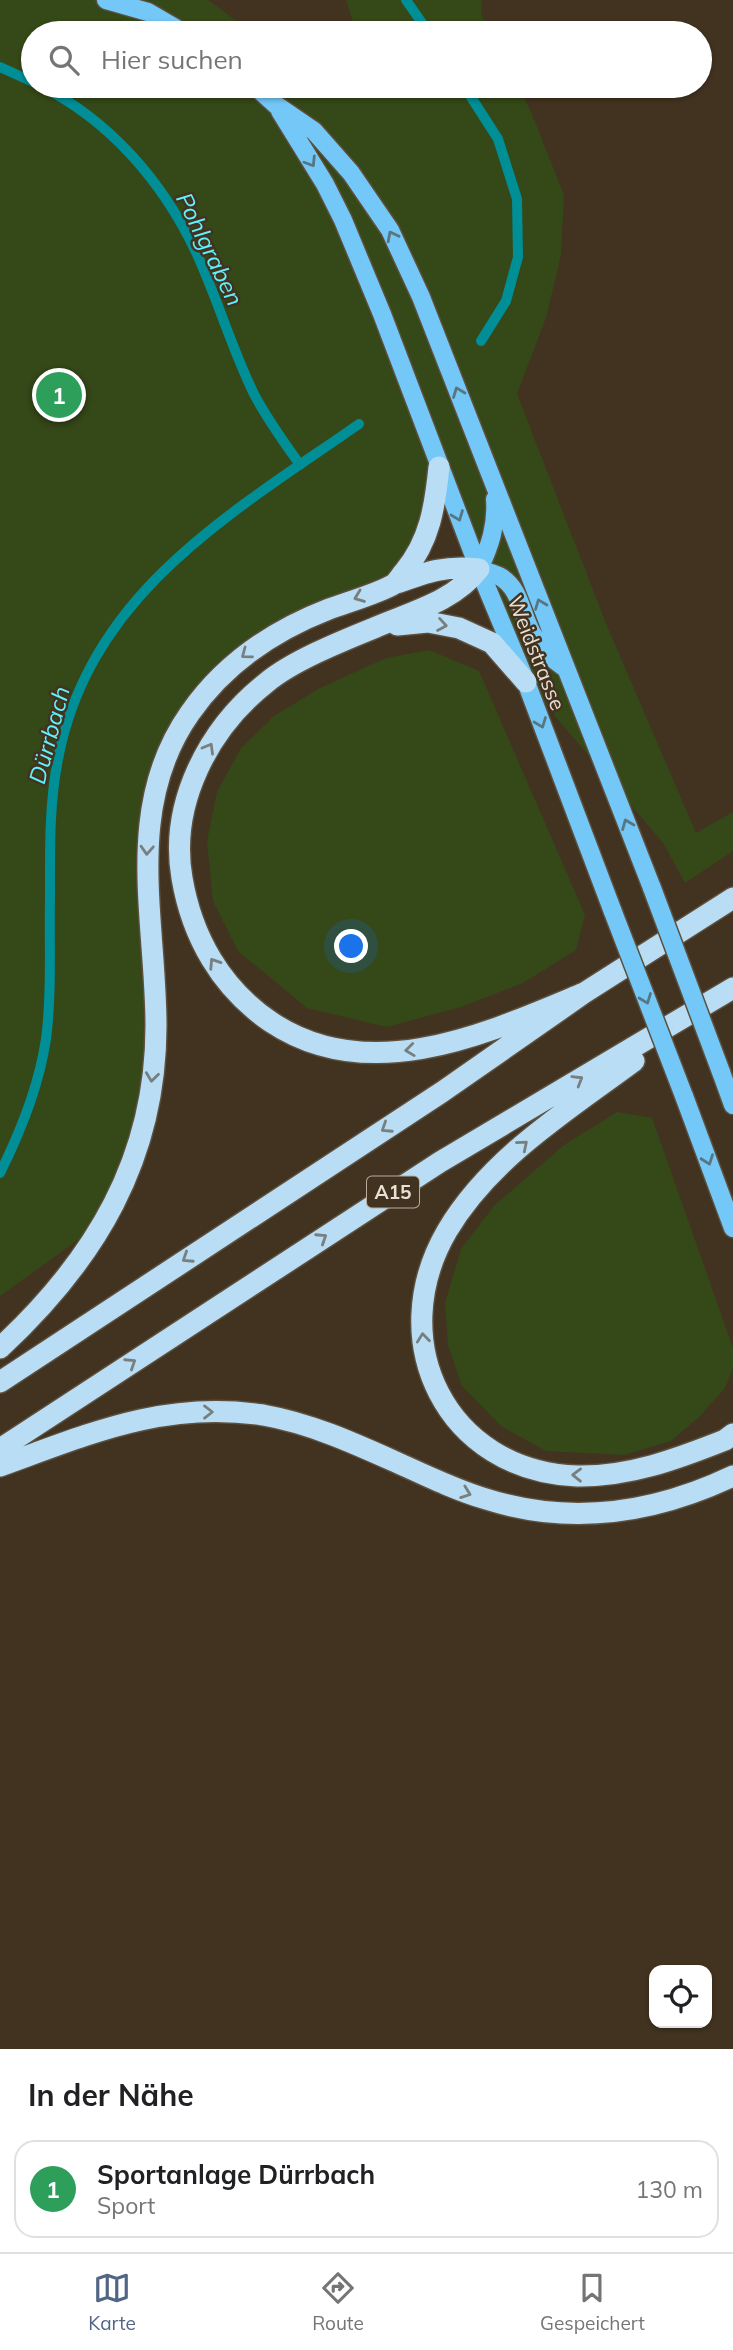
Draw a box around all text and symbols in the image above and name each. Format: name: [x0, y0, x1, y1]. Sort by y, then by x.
search box: [21, 21, 712, 98]
icon: search: [45, 41, 83, 79]
text: Hier suchen: [101, 43, 243, 76]
one-way arrow: [303, 154, 316, 167]
water label: Pohlgraben: [170, 188, 250, 310]
one-way arrow: [386, 231, 400, 243]
pin: 1: [36, 369, 82, 421]
one-way arrow: [453, 387, 467, 399]
one-way arrow: [450, 509, 464, 521]
one-way arrow: [353, 589, 365, 603]
street label: Weidstrasse: [502, 592, 572, 714]
one-way arrow: [535, 599, 549, 611]
one-way arrow: [436, 617, 447, 632]
one-way arrow: [241, 646, 253, 658]
water label: Dürrbach: [22, 683, 76, 787]
one-way arrow: [533, 717, 547, 729]
one-way arrow: [201, 742, 214, 755]
one-way arrow: [621, 819, 635, 831]
one-way arrow: [139, 845, 154, 856]
your location: [334, 929, 368, 963]
one-way arrow: [209, 958, 222, 971]
one-way arrow: [638, 992, 652, 1004]
one-way arrow: [404, 1043, 416, 1058]
one-way arrow: [145, 1071, 160, 1083]
one-way arrow: [570, 1076, 583, 1089]
one-way arrow: [381, 1120, 394, 1133]
one-way arrow: [516, 1141, 528, 1154]
one-way arrow: [699, 1154, 713, 1166]
road number: A15: [367, 1176, 419, 1208]
one-way arrow: [314, 1233, 327, 1246]
one-way arrow: [182, 1249, 195, 1262]
one-way arrow: [415, 1332, 430, 1344]
one-way arrow: [123, 1358, 136, 1371]
one-way arrow: [203, 1404, 213, 1420]
one-way arrow: [572, 1467, 582, 1483]
one-way arrow: [460, 1484, 472, 1498]
map controls: [649, 1965, 712, 2028]
button: locate: [649, 1965, 712, 2028]
text: In der Nähe: [28, 2076, 194, 2114]
text: Sportanlage Dürrbach: [97, 2158, 375, 2191]
text: 1: [46, 2175, 60, 2204]
text: 130 m: [635, 2175, 703, 2204]
text: Sport: [97, 2191, 155, 2220]
tab: Karte: [88, 2269, 136, 2335]
tab: Route: [312, 2269, 364, 2335]
tab: Gespeichert: [540, 2269, 645, 2335]

